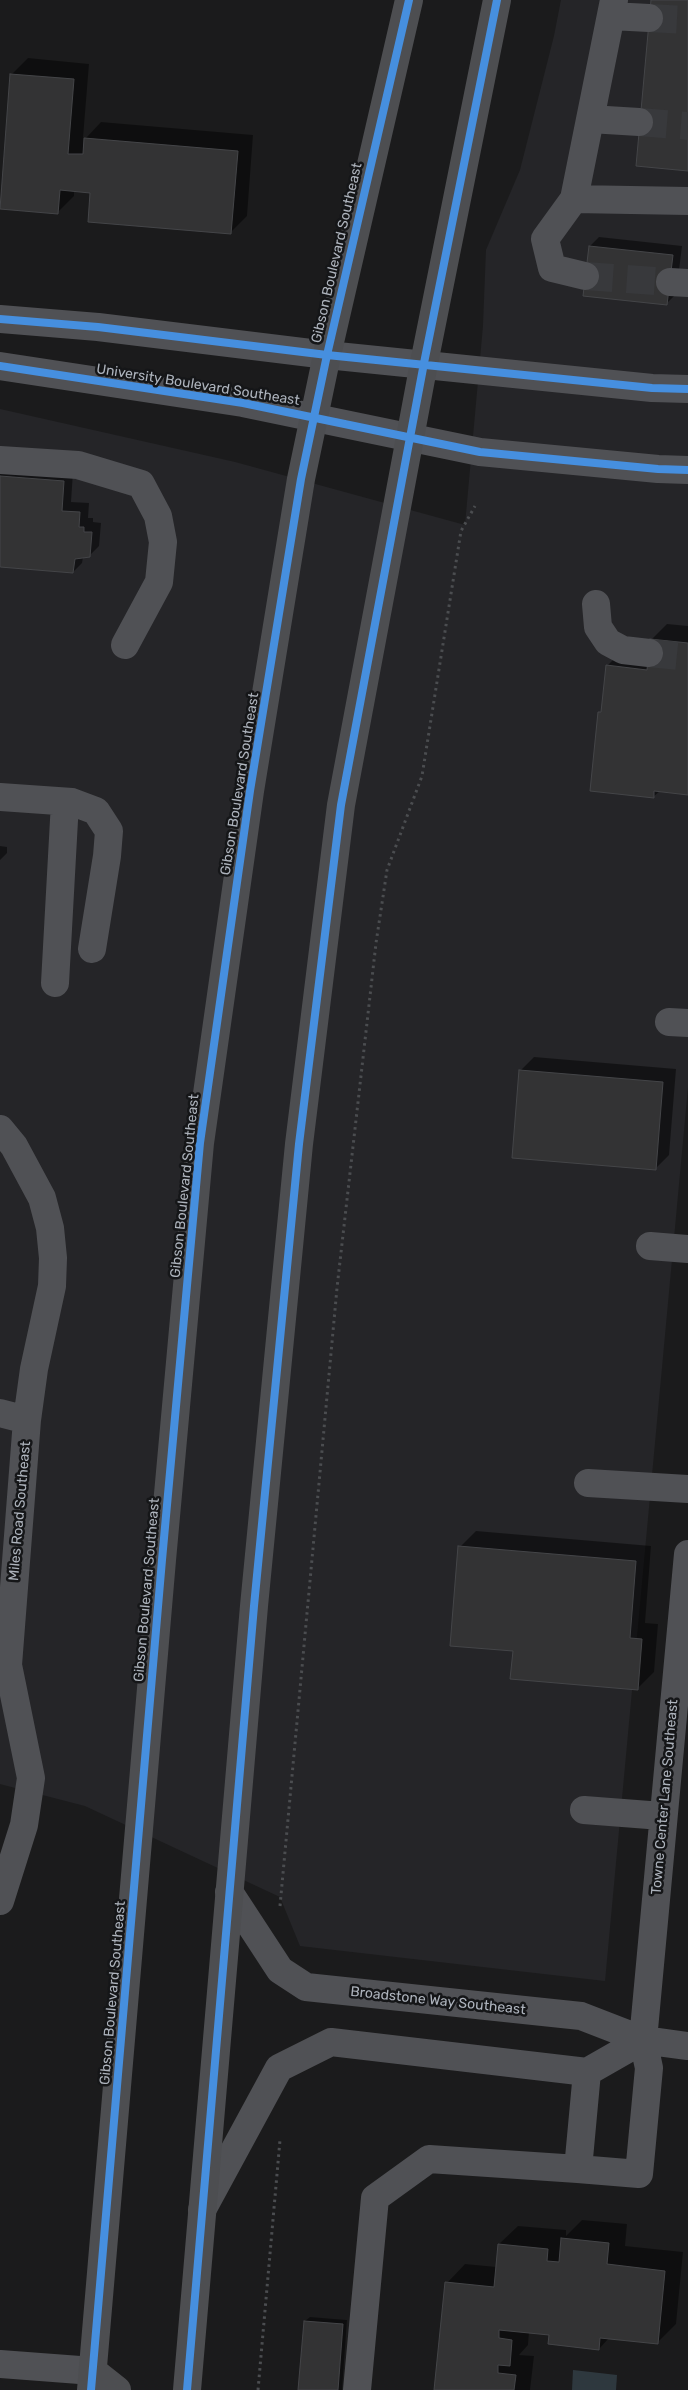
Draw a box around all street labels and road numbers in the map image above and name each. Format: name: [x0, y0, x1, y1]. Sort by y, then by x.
street label: Gibson Boulevard Southeast: [308, 161, 366, 345]
street label: University Boulevard Southeast: [95, 361, 301, 409]
street label: Gibson Boulevard Southeast: [217, 692, 263, 876]
street label: Gibson Boulevard Southeast: [167, 1093, 203, 1279]
street label: Miles Road Southeast: [6, 1440, 34, 1582]
street label: Gibson Boulevard Southeast: [131, 1497, 163, 1683]
street label: Towne Center Lane Southeast: [648, 1699, 682, 1895]
street label: Gibson Boulevard Southeast: [97, 1900, 129, 2086]
street label: Broadstone Way Southeast: [350, 1983, 526, 2019]

